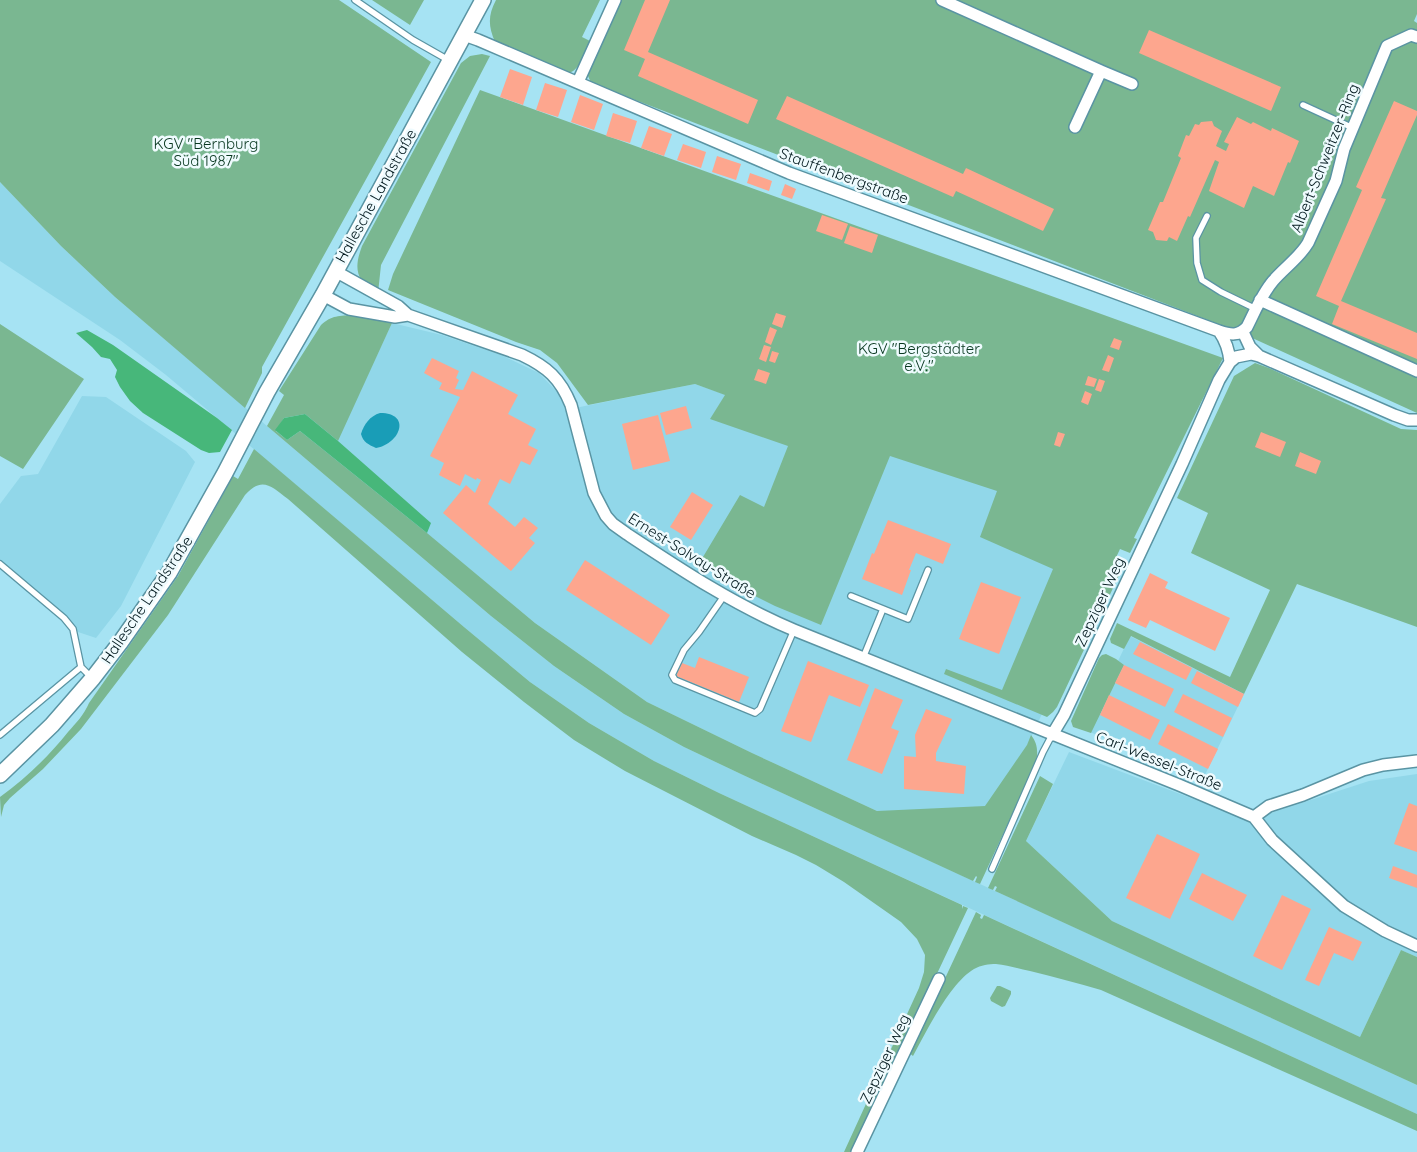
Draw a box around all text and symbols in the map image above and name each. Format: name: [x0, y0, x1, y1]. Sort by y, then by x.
street label: Albert-Schweitzer-Ring: [1286, 81, 1363, 235]
street label: Hallesche Landstraße: [331, 125, 420, 266]
park label: KGV "Bernburg Süd 1987": [154, 134, 258, 170]
street label: Stauffenbergstraße: [777, 143, 911, 208]
park label: KGV "Bergstädter e.V.": [858, 339, 980, 375]
street label: Ernest-Solvay-Straße: [625, 509, 760, 603]
street label: Hallesche Landstraße: [97, 532, 196, 667]
street label: Zepziger Weg: [1070, 554, 1129, 650]
street label: Carl-Wessel-Straße: [1093, 727, 1225, 795]
street label: Zepziger Weg: [855, 1011, 914, 1107]

